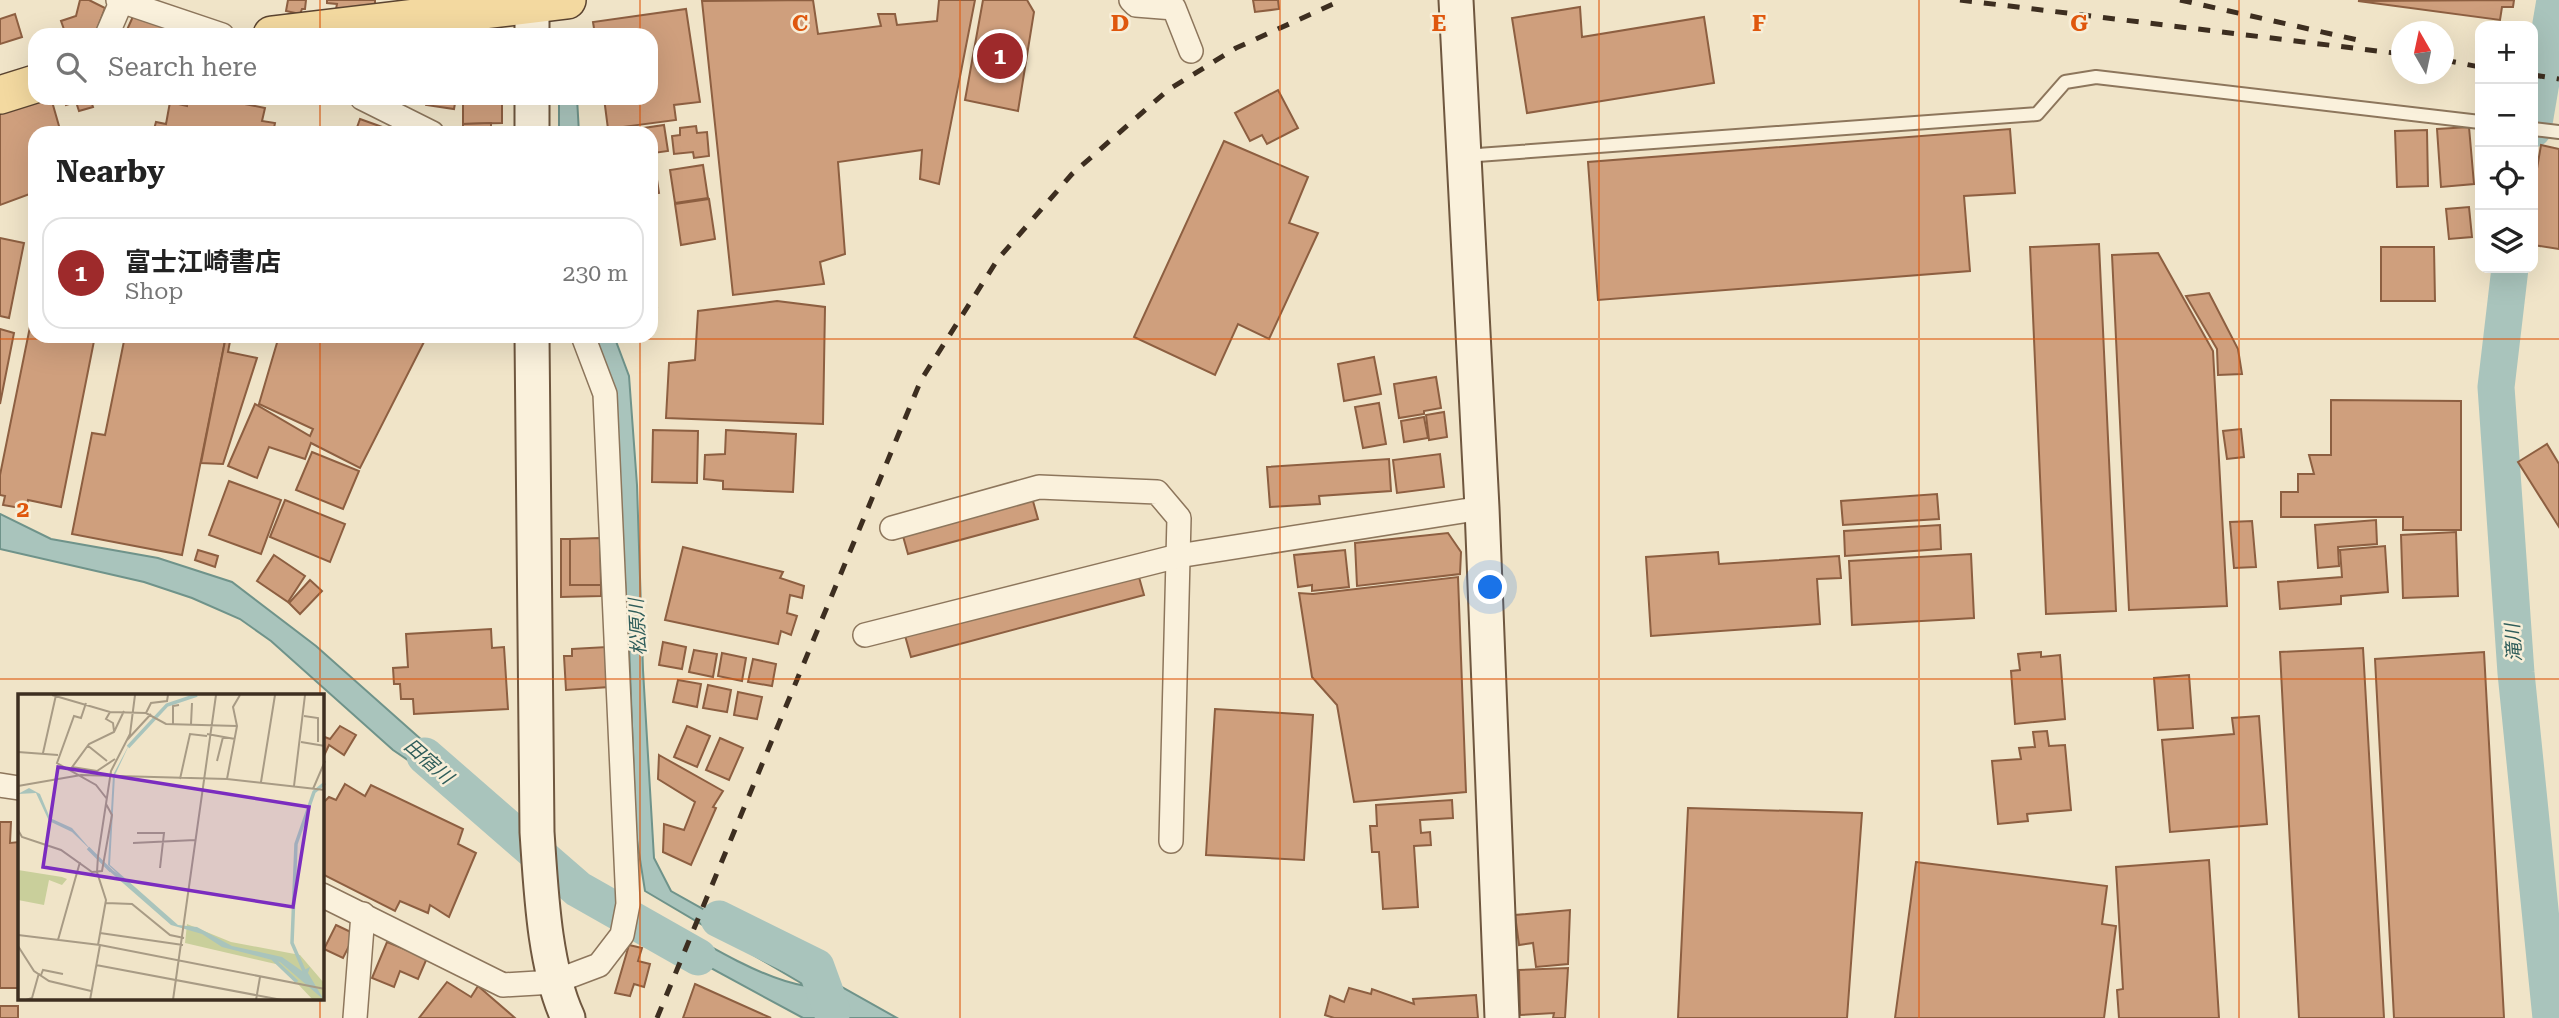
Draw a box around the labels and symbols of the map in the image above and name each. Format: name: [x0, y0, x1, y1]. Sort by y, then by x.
text: C: [792, 10, 808, 37]
text: D: [1111, 10, 1129, 37]
text: E: [1432, 10, 1446, 37]
text: F: [1752, 10, 1766, 37]
text: G: [2070, 10, 2088, 37]
north arrow: [2391, 21, 2454, 84]
pin: 1: [977, 30, 1023, 82]
text: 2: [17, 496, 29, 523]
your location: [1473, 570, 1507, 604]
water label: 松原川: [624, 596, 650, 656]
water label: 滝川: [2501, 621, 2526, 663]
inset map: [18, 694, 324, 1000]
water label: 田宿川: [400, 734, 459, 790]

